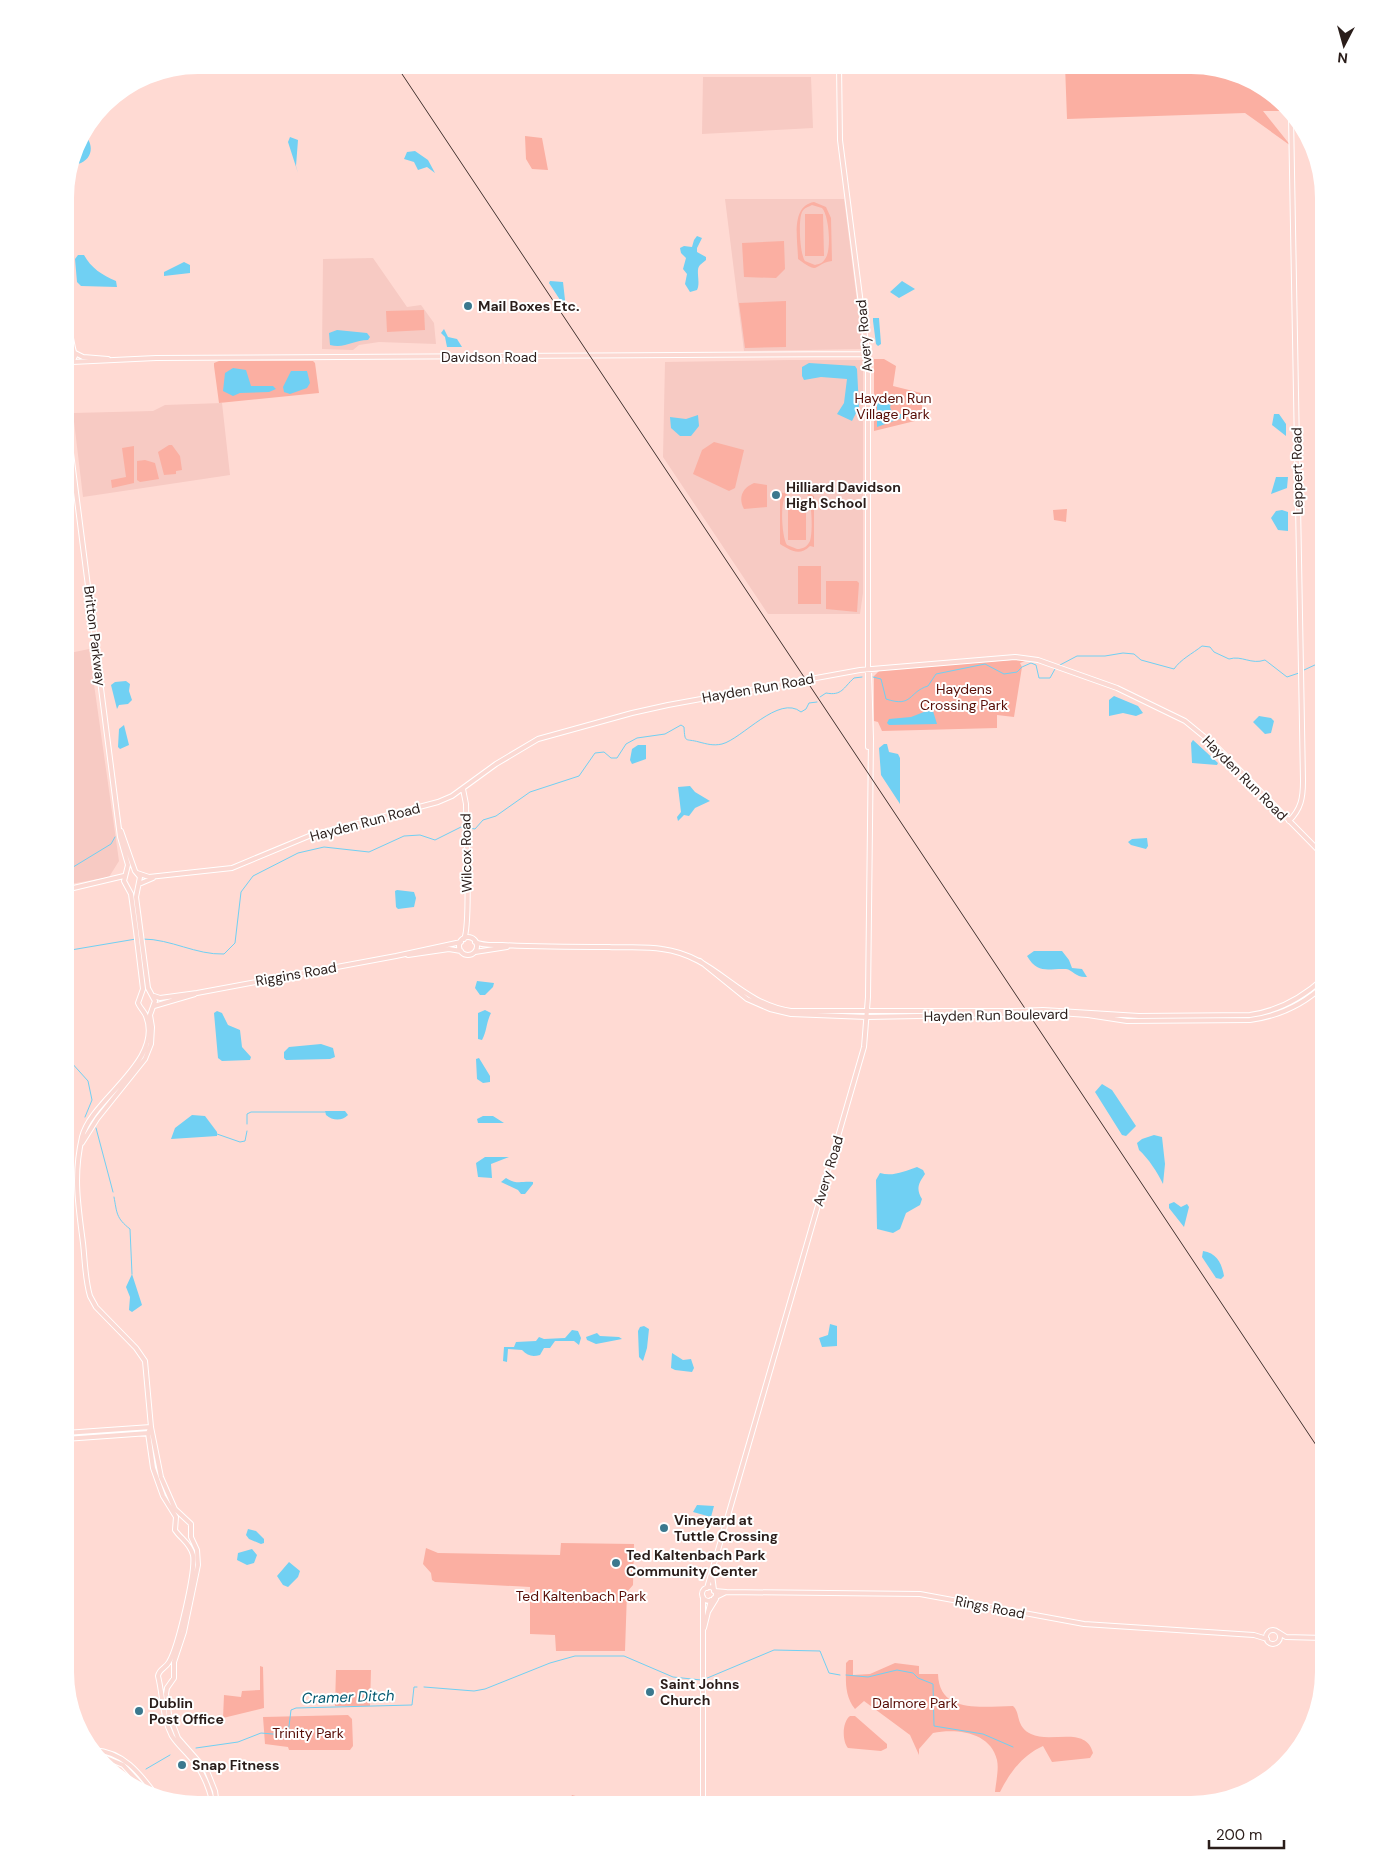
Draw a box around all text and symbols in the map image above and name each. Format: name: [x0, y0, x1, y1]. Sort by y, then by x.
north arrow: [1319, 20, 1369, 70]
text: N: [1337, 48, 1349, 67]
place label: Mail Boxes Etc.: [478, 297, 579, 315]
street label: Avery Road: [852, 299, 876, 373]
marker: Mail Boxes Etc.: [462, 300, 474, 312]
street label: Davidson Road: [441, 348, 537, 366]
park label: Hayden Run Village Park: [855, 389, 931, 423]
street label: Leppert Road: [1287, 427, 1307, 515]
place label: Hilliard Davidson High School: [786, 478, 901, 512]
marker: Hilliard Davidson High School: [770, 489, 782, 501]
street label: Britton Parkway: [80, 585, 110, 687]
street label: Hayden Run Road: [701, 669, 815, 707]
park label: Haydens Crossing Park: [920, 680, 1008, 714]
street label: Hayden Run Road: [1199, 732, 1291, 824]
street label: Hayden Run Road: [308, 799, 422, 845]
street label: Wilcox Road: [456, 813, 476, 893]
street label: Riggins Road: [254, 958, 338, 990]
street label: Hayden Run Boulevard: [924, 1005, 1068, 1025]
street label: Avery Road: [809, 1134, 847, 1208]
place label: Vineyard at Tuttle Crossing: [674, 1511, 778, 1545]
marker: Vineyard at Tuttle Crossing: [658, 1522, 670, 1534]
place label: Ted Kaltenbach Park Community Center: [626, 1546, 765, 1580]
marker: Ted Kaltenbach Park Community Center: [610, 1557, 622, 1569]
park label: Ted Kaltenbach Park: [516, 1587, 646, 1605]
street label: Rings Road: [953, 1591, 1027, 1623]
place label: Saint Johns Church: [660, 1675, 739, 1709]
water label: Cramer Ditch: [301, 1685, 395, 1709]
marker: Saint Johns Church: [644, 1686, 656, 1698]
place label: Dublin Post Office: [149, 1694, 224, 1728]
park label: Dalmore Park: [872, 1694, 958, 1712]
marker: Dublin Post Office: [133, 1705, 145, 1717]
park label: Trinity Park: [272, 1724, 344, 1742]
place label: Snap Fitness: [192, 1756, 279, 1774]
marker: Snap Fitness: [176, 1759, 188, 1771]
scale bar: [1209, 1818, 1284, 1850]
text: 200 m: [1216, 1825, 1262, 1845]

